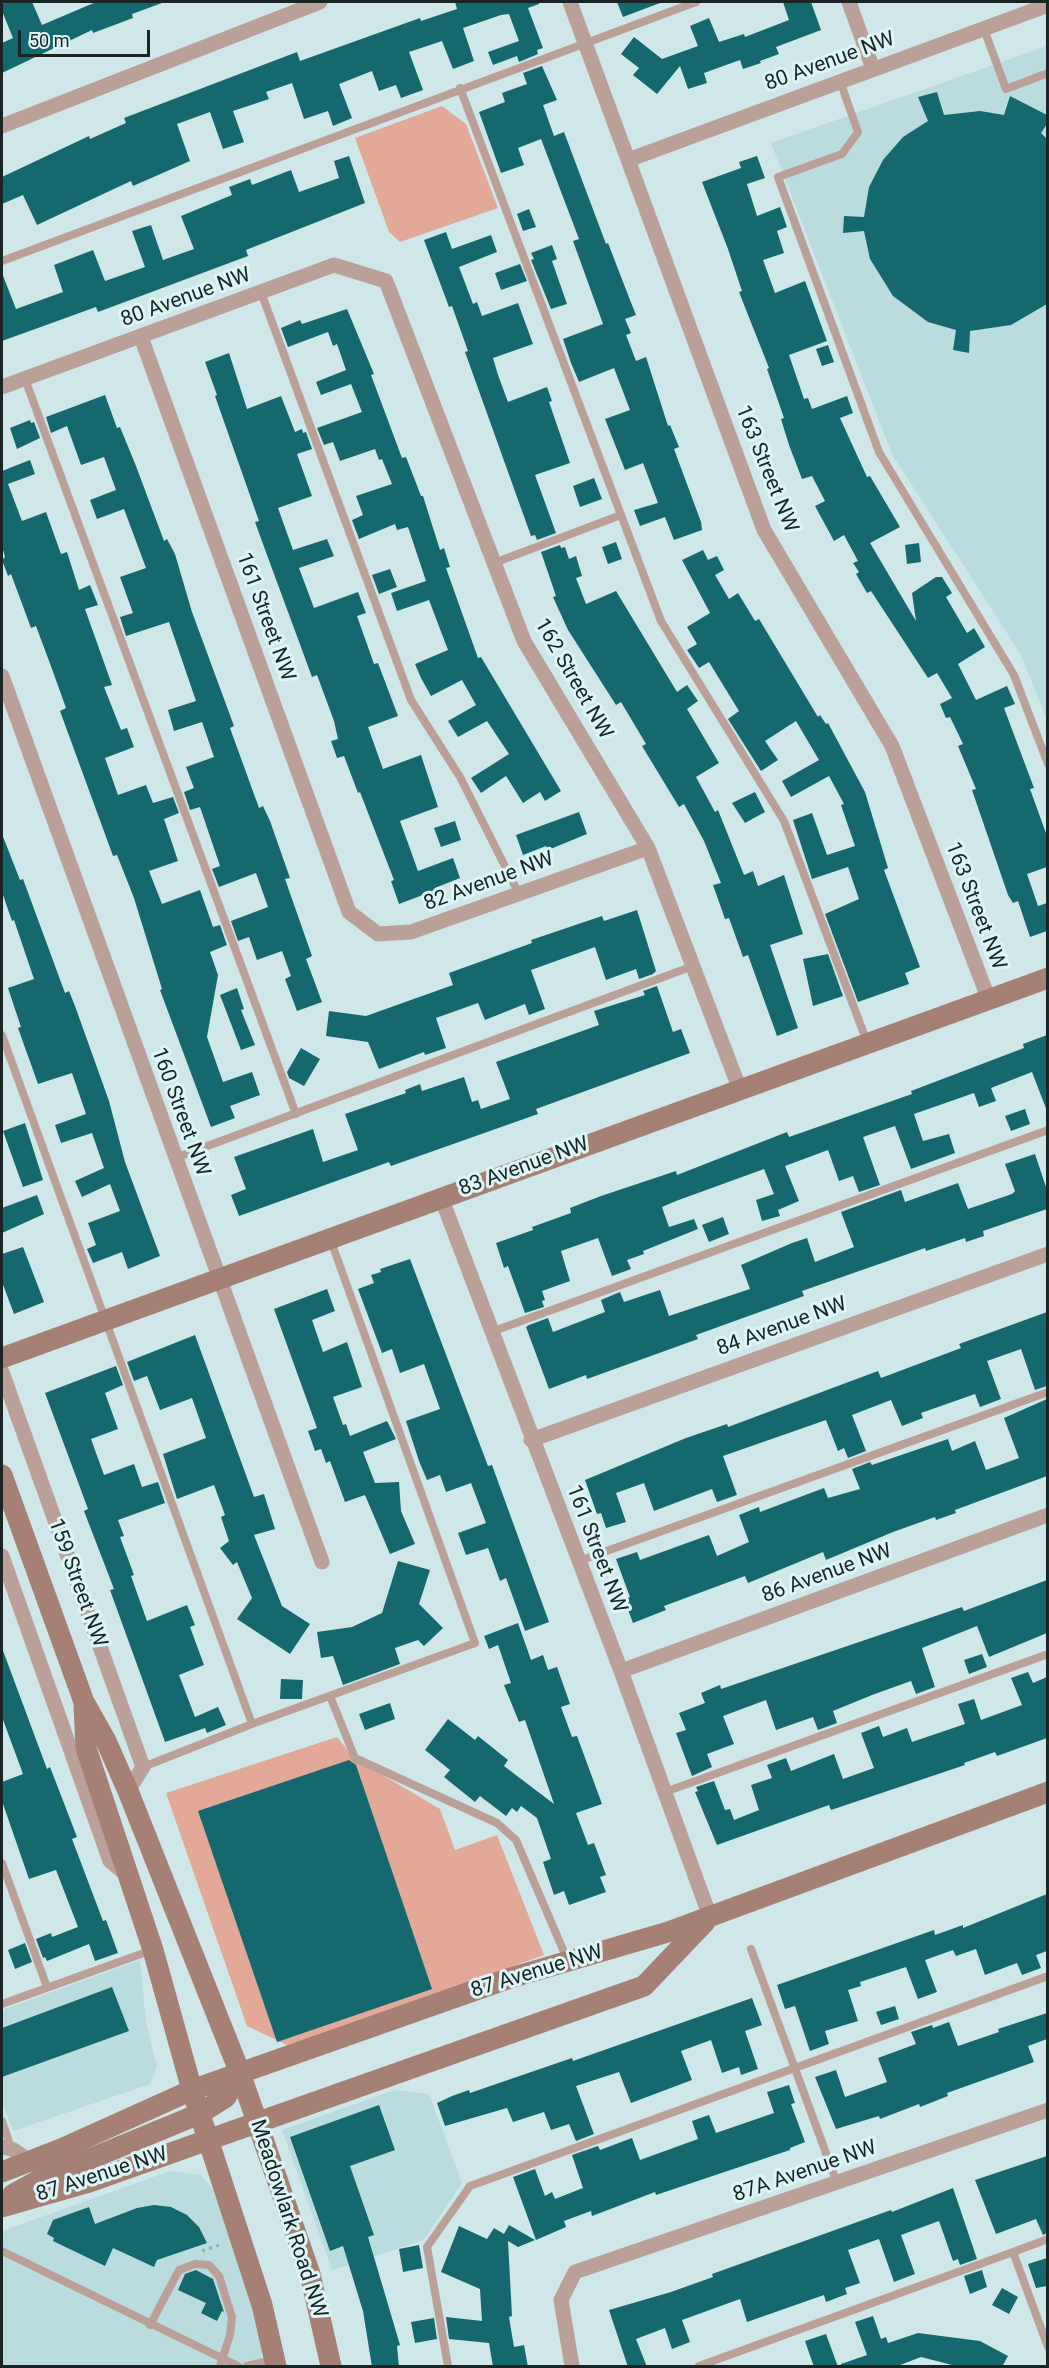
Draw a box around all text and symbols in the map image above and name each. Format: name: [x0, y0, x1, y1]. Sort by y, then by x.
scale bar: [21, 18, 153, 56]
street label: 80 Avenue NW: [762, 27, 898, 97]
text: 50 m: [29, 30, 69, 51]
street label: 80 Avenue NW: [118, 263, 254, 333]
street label: 163 Street NW: [729, 402, 803, 536]
street label: 161 Street NW: [230, 549, 300, 685]
street label: 162 Street NW: [528, 614, 618, 744]
street label: 163 Street NW: [939, 839, 1011, 973]
street label: 82 Avenue NW: [421, 847, 557, 917]
street label: 160 Street NW: [145, 1044, 215, 1180]
street label: 83 Avenue NW: [456, 1132, 592, 1202]
street label: 84 Avenue NW: [714, 1292, 850, 1362]
street label: 161 Street NW: [560, 1482, 632, 1616]
street label: 159 Street NW: [42, 1515, 112, 1651]
street label: 86 Avenue NW: [759, 1539, 895, 1609]
street label: 87 Avenue NW: [468, 1940, 606, 2004]
street label: Meadowlark Road NW: [244, 2117, 332, 2321]
street label: 87A Avenue NW: [730, 2136, 880, 2208]
street label: 87 Avenue NW: [33, 2142, 171, 2208]

